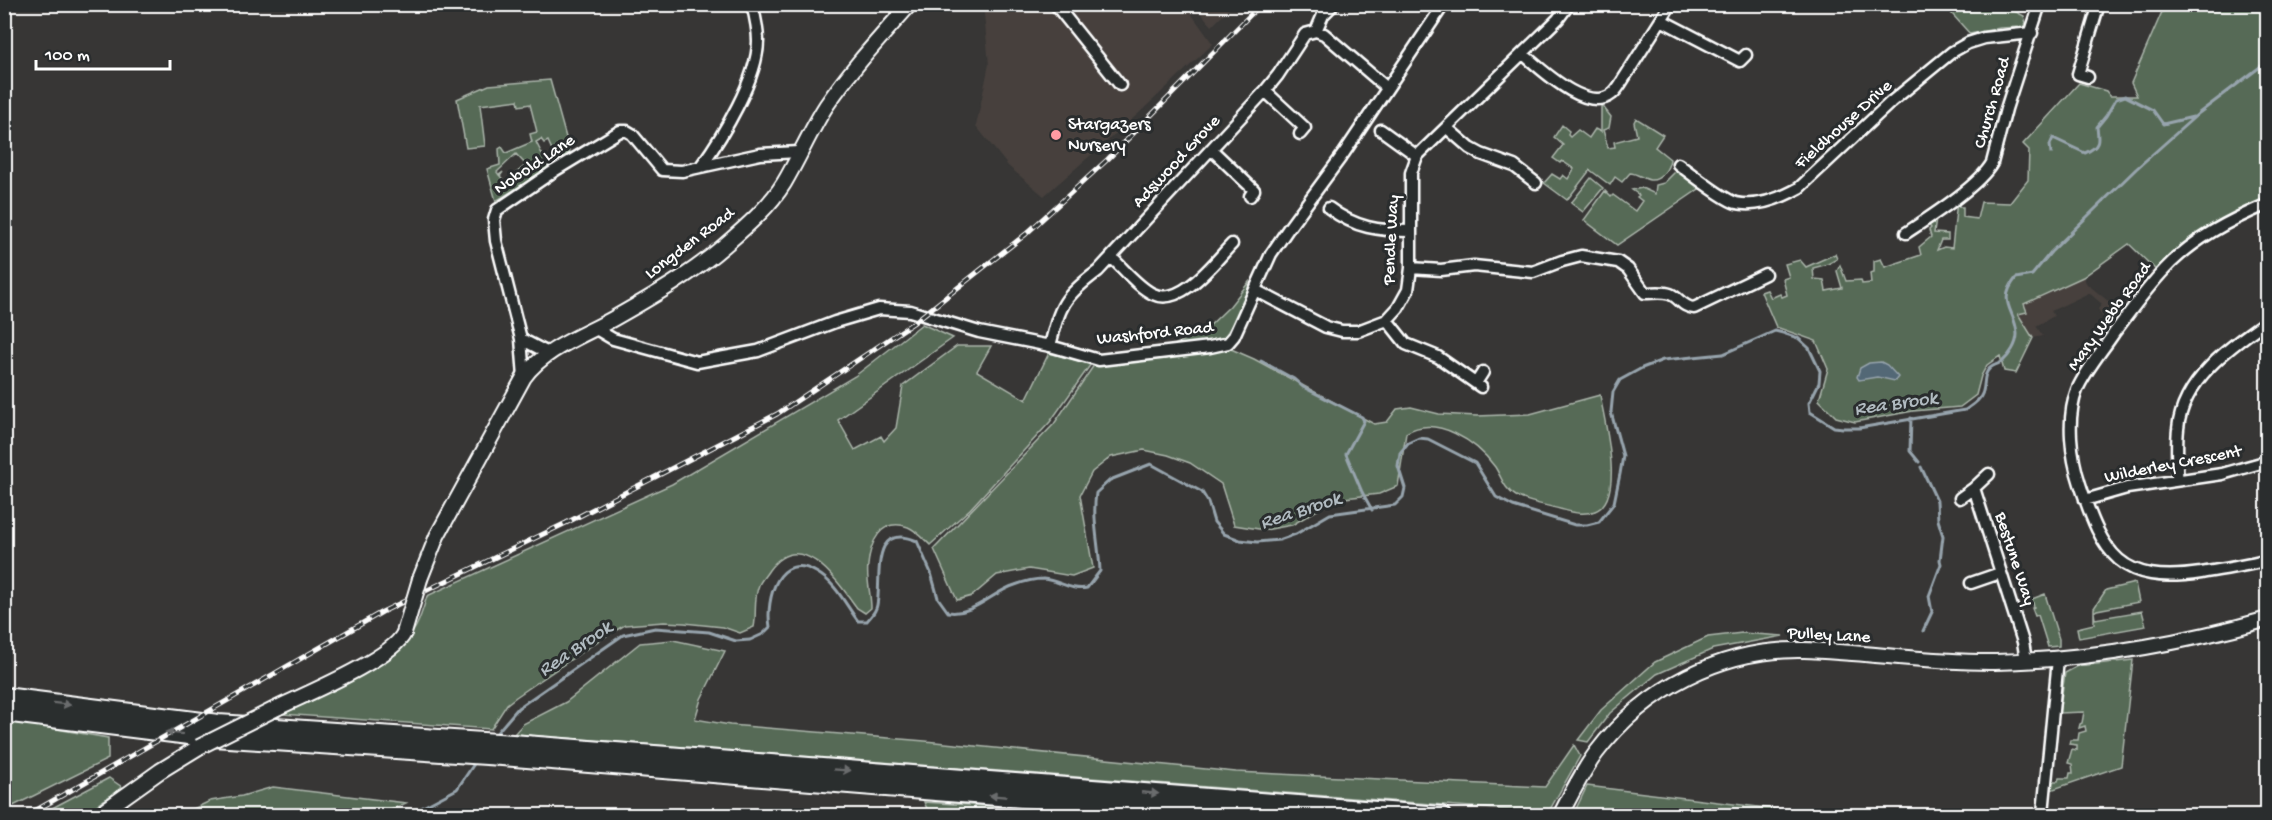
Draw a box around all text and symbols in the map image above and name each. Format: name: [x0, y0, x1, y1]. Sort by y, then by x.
scale bar: [36, 33, 170, 71]
text: 100 m: [44, 46, 90, 67]
street label: Church Road: [1970, 54, 2016, 151]
street label: Fieldhouse Drive: [1790, 75, 1898, 175]
street label: Adswood Grove: [1129, 111, 1226, 213]
place label: Stargazers Nursery: [1068, 115, 1152, 157]
marker: Stargazers Nursery: [1049, 128, 1063, 142]
street label: Nobold Lane: [491, 130, 580, 200]
street label: Pendle Way: [1379, 194, 1405, 286]
street label: Longden Road: [641, 203, 740, 284]
street label: Mary Webb Road: [2064, 257, 2157, 375]
street label: Washford Road: [1096, 317, 1216, 351]
water label: Rea Brook: [1853, 388, 1941, 422]
street label: Wilderley Crescent: [2103, 441, 2245, 489]
water label: Rea Brook: [1258, 487, 1346, 536]
street label: Bestune Way: [1989, 509, 2039, 609]
water label: Rea Brook: [535, 616, 619, 683]
street label: Pulley Lane: [1786, 623, 1872, 649]
one-way arrow: [53, 700, 72, 709]
one-way arrow: [165, 728, 184, 738]
one-way arrow: [833, 765, 852, 775]
one-way arrow: [1141, 788, 1160, 798]
one-way arrow: [988, 791, 1007, 801]

